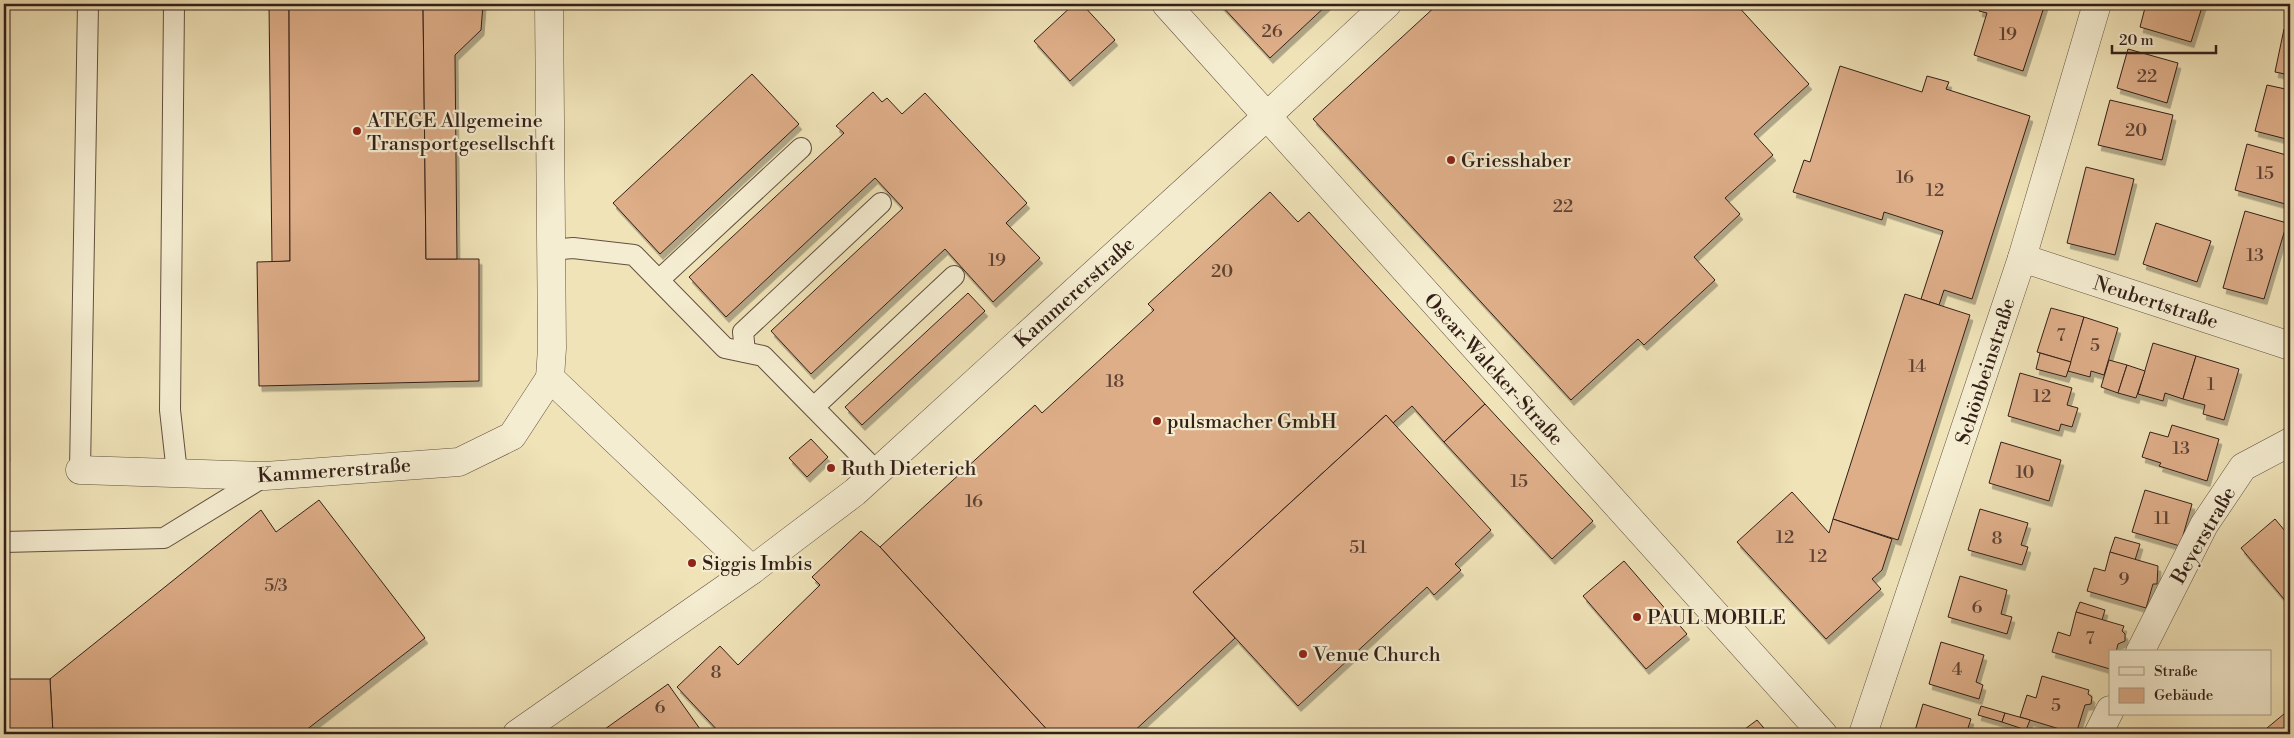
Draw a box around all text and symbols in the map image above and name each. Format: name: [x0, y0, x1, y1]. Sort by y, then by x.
house number: 26: [1261, 20, 1283, 43]
scale bar: [2112, 22, 2215, 54]
house number: 19: [1999, 23, 2017, 46]
text: 20 m: [2119, 31, 2154, 50]
house number: 22: [2137, 65, 2157, 88]
place label: ATEGE Allgemeine Transportgesellschft: [366, 109, 555, 157]
house number: 20: [2125, 119, 2147, 142]
marker: ATEGE Allgemeine Transportgesellschft: [351, 125, 363, 137]
place label: Griesshaber: [1461, 149, 1572, 174]
marker: Griesshaber: [1445, 154, 1457, 166]
house number: 15: [2256, 162, 2274, 185]
house number: 16: [1896, 166, 1914, 189]
house number: 12: [1926, 179, 1944, 202]
house number: 22: [1553, 195, 1573, 218]
street label: Kammererstraße: [1009, 232, 1141, 354]
house number: 13: [2246, 244, 2264, 267]
house number: 19: [988, 249, 1006, 272]
house number: 20: [1211, 260, 1233, 283]
street label: Neubertstraße: [2090, 271, 2221, 335]
street label: Oscar-Walcker-Straße: [1418, 288, 1568, 452]
street label: Schönbeinstraße: [1951, 295, 2022, 448]
house number: 7: [2056, 324, 2066, 347]
house number: 5: [2090, 334, 2100, 357]
house number: 14: [1908, 355, 1926, 378]
house number: 18: [1106, 370, 1124, 393]
house number: 1: [2207, 373, 2215, 396]
house number: 12: [2033, 385, 2051, 408]
place label: pulsmacher GmbH: [1167, 410, 1337, 435]
marker: pulsmacher GmbH: [1151, 415, 1163, 427]
house number: 13: [2172, 437, 2190, 460]
street label: Kammererstraße: [256, 454, 412, 489]
place label: Ruth Dieterich: [841, 457, 976, 482]
house number: 10: [2015, 461, 2035, 484]
marker: Ruth Dieterich: [825, 462, 837, 474]
house number: 15: [1510, 470, 1528, 493]
street label: Beyerstraße: [2166, 483, 2242, 590]
house number: 16: [965, 490, 983, 513]
house number: 11: [2154, 507, 2170, 530]
house number: 12: [1776, 526, 1794, 549]
house number: 8: [1991, 527, 2003, 550]
house number: 51: [1349, 536, 1367, 559]
house number: 12: [1809, 545, 1827, 568]
place label: Siggis Imbis: [702, 552, 812, 577]
marker: Siggis Imbis: [686, 557, 698, 569]
house number: 9: [2119, 568, 2130, 591]
house number: 5/3: [264, 574, 288, 597]
house number: 6: [1972, 596, 1983, 619]
place label: PAUL MOBILE: [1647, 606, 1786, 631]
marker: PAUL MOBILE: [1631, 611, 1643, 623]
house number: 7: [2085, 627, 2095, 650]
place label: Venue Church: [1312, 643, 1441, 668]
marker: Venue Church: [1297, 648, 1309, 660]
legend: [2109, 650, 2272, 716]
house number: 4: [1952, 658, 1963, 681]
house number: 8: [710, 661, 722, 684]
text: Straße: [2154, 662, 2198, 681]
text: Gebäude: [2154, 686, 2213, 705]
house number: 5: [2051, 694, 2061, 717]
house number: 6: [655, 696, 666, 719]

